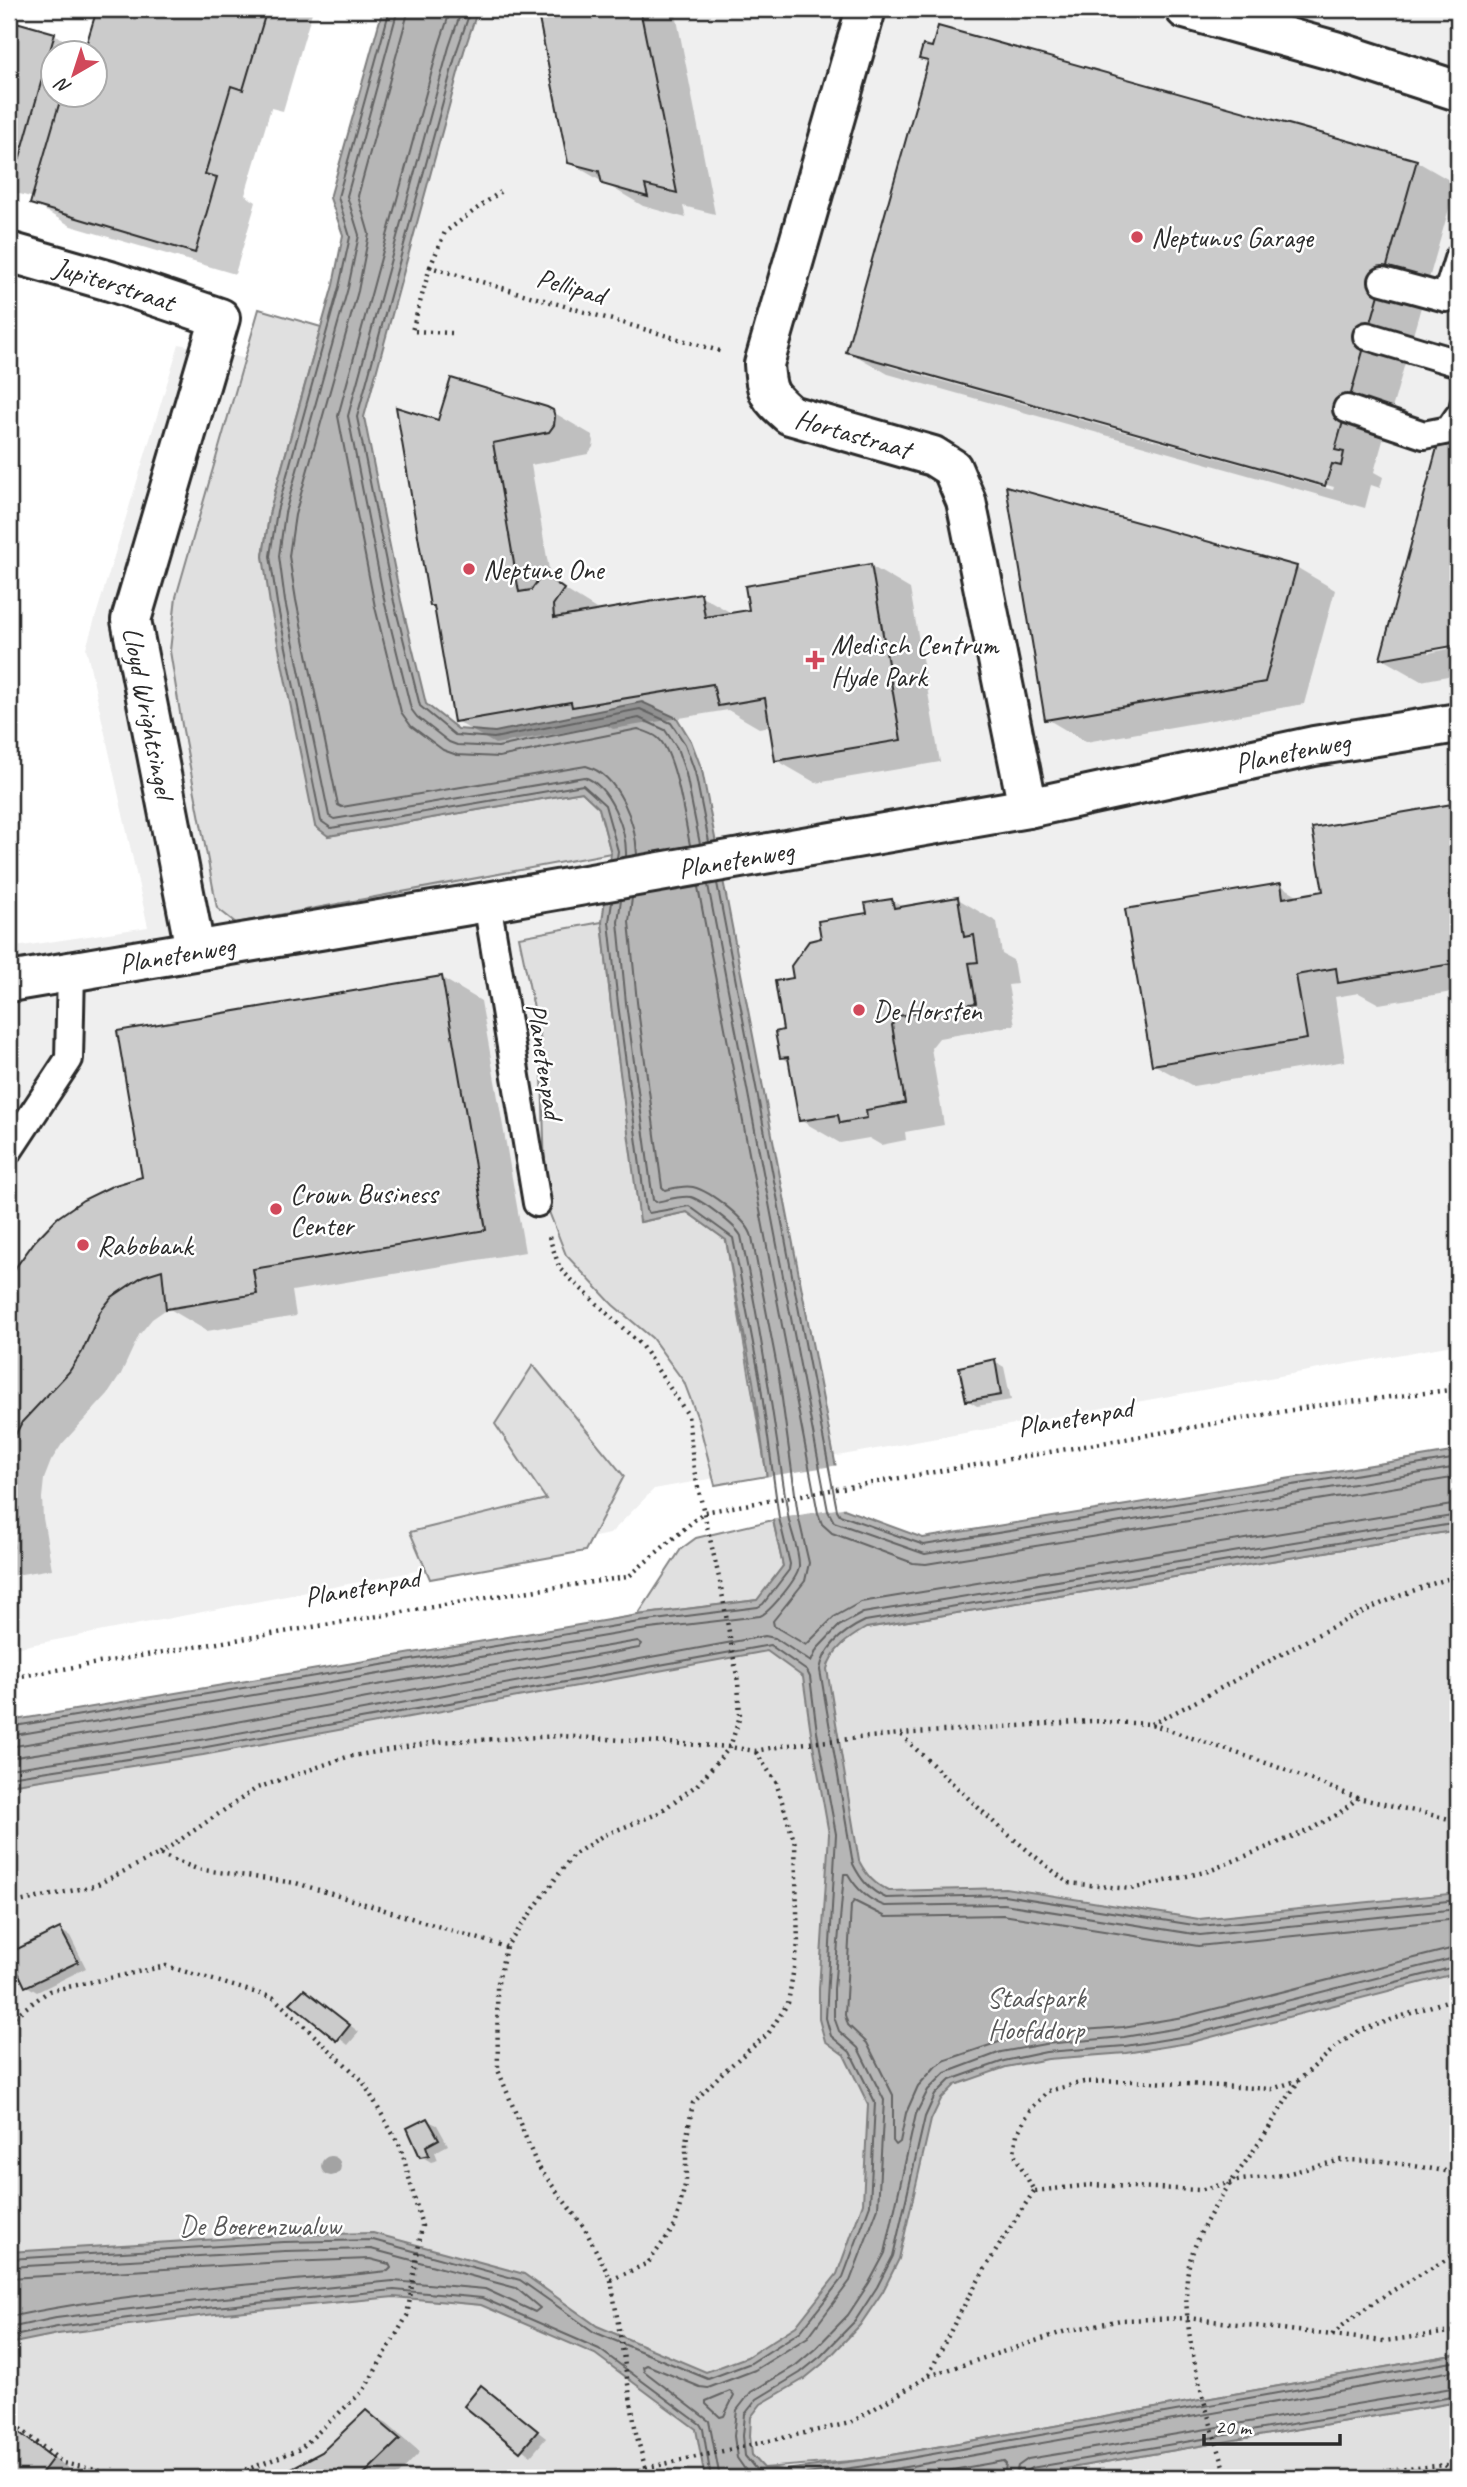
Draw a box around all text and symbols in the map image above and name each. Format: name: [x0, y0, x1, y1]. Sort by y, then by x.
north arrow: [38, 38, 108, 108]
text: N: [49, 71, 76, 99]
place label: Neptunus Garage: [1151, 220, 1315, 255]
marker: Neptunus Garage: [1129, 229, 1145, 245]
street label: Jupiterstraat: [48, 248, 182, 320]
street label: Pellipad: [533, 260, 613, 314]
street label: Hortastraat: [791, 400, 918, 467]
place label: Neptune One: [483, 552, 605, 587]
marker: Neptune One: [461, 561, 477, 577]
street label: Lloyd Wrightsingel: [115, 624, 184, 806]
place label: Medisch Centrum Hyde Park: [831, 627, 1000, 694]
marker: Medisch Centrum Hyde Park: [805, 650, 825, 670]
street label: Planetenweg: [1231, 723, 1354, 780]
street label: Planetenweg: [675, 831, 798, 886]
street label: Planetenweg: [116, 927, 239, 981]
place label: De Horsten: [873, 993, 983, 1028]
street label: Planetenpad: [519, 1001, 572, 1125]
marker: De Horsten: [851, 1002, 867, 1018]
place label: Crown Business Center: [290, 1176, 440, 1243]
marker: Crown Business Center: [268, 1201, 284, 1217]
place label: Rabobank: [97, 1228, 195, 1263]
marker: Rabobank: [75, 1237, 91, 1253]
street label: Planetenpad: [1014, 1389, 1139, 1444]
street label: Planetenpad: [301, 1559, 426, 1614]
park label: Stadspark Hoofddorp: [987, 1980, 1087, 2047]
park label: De Boerenzwaluw: [179, 2208, 343, 2243]
scale bar: [1204, 2403, 1341, 2447]
text: 20 m: [1215, 2414, 1253, 2440]

